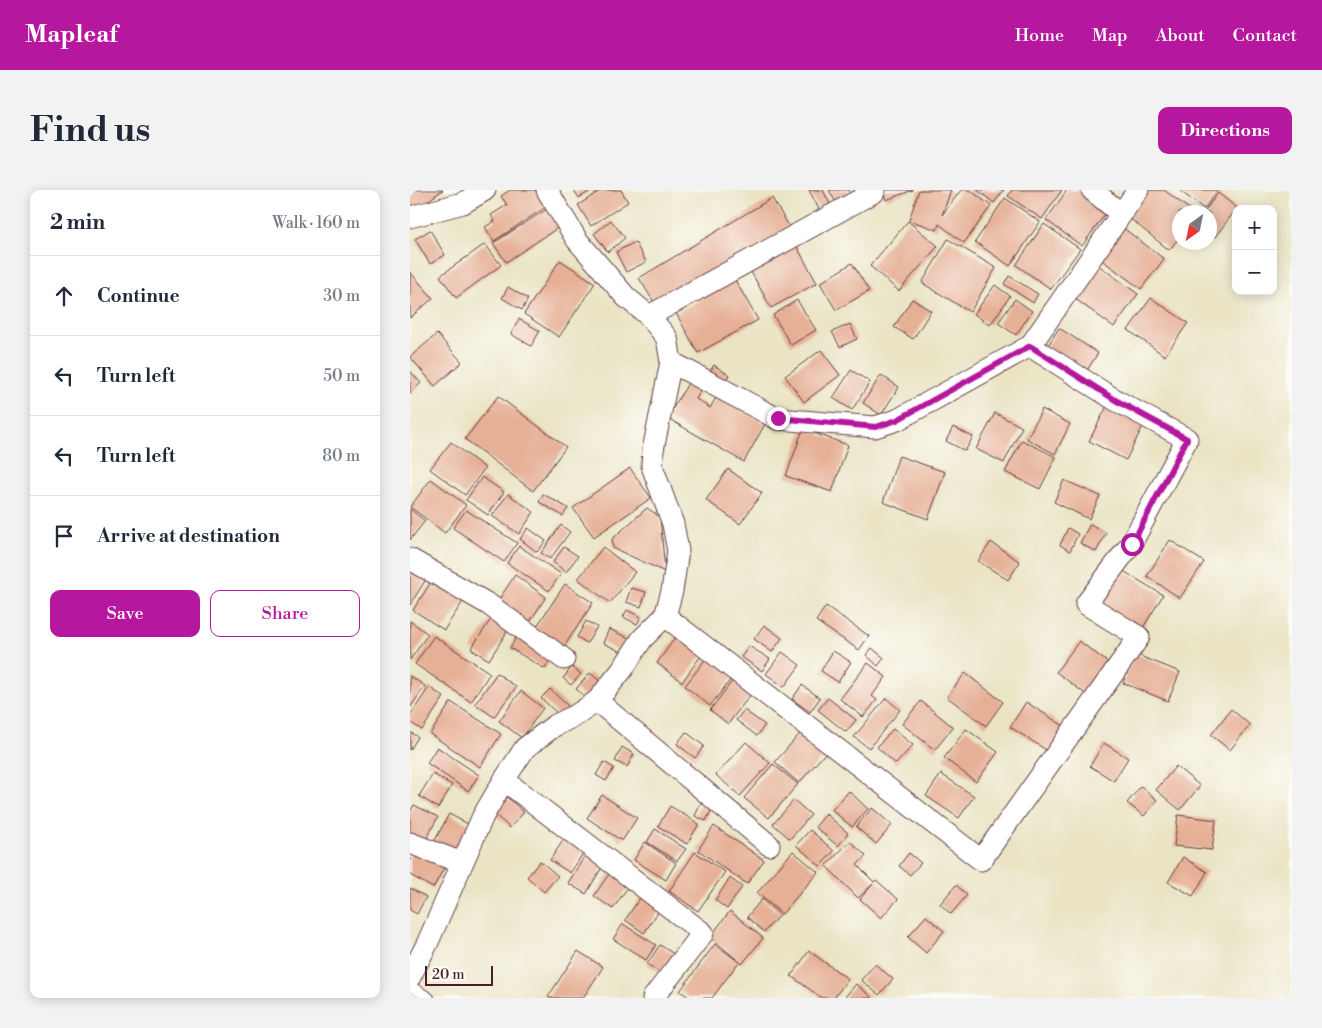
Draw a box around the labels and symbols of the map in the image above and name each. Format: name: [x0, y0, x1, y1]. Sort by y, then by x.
north arrow: [1172, 205, 1217, 250]
route end: [767, 407, 790, 430]
route start: [1121, 533, 1144, 556]
scale bar: [425, 963, 492, 986]

